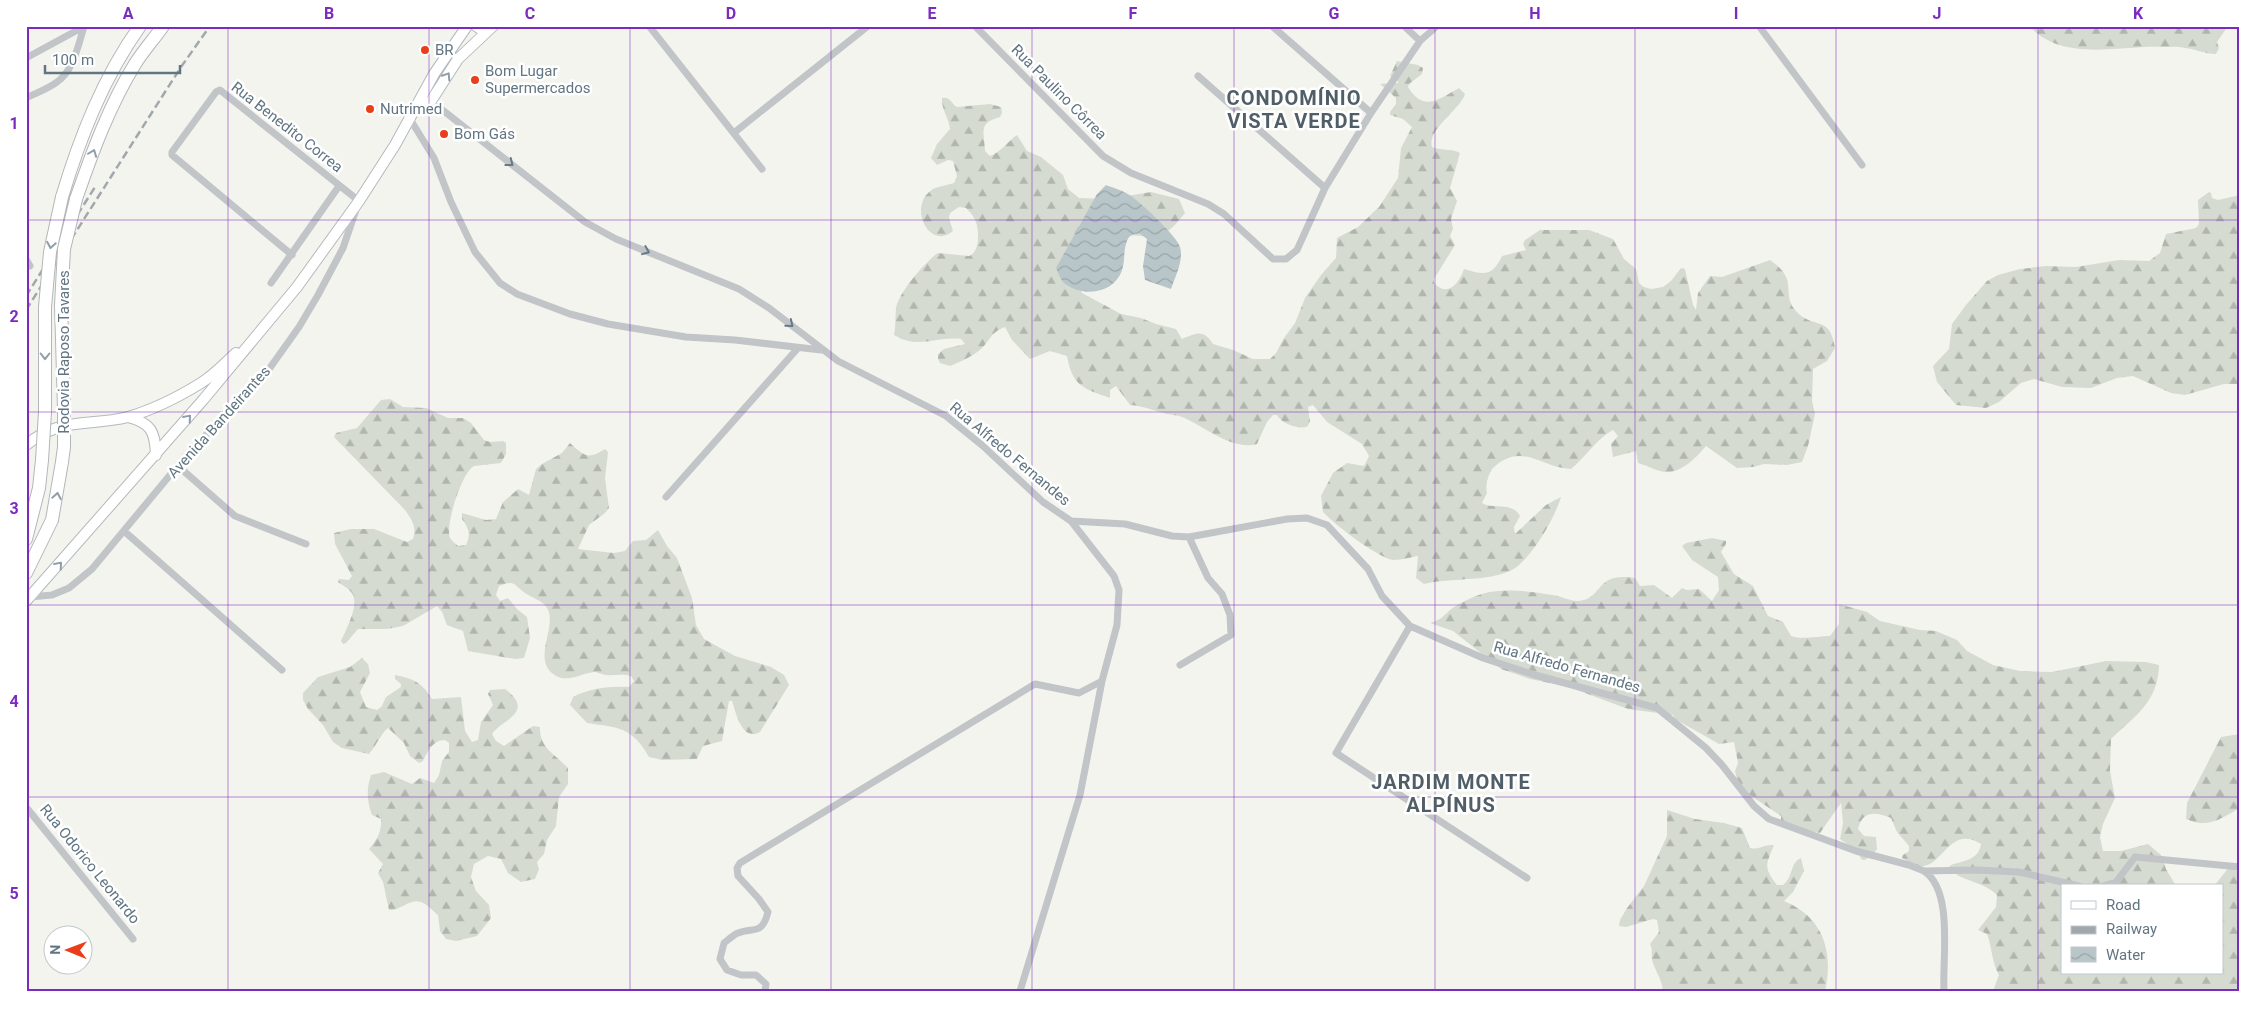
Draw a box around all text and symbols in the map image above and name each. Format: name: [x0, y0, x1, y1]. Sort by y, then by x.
text: A: [123, 4, 134, 23]
text: B: [324, 4, 334, 23]
text: C: [525, 4, 535, 23]
text: D: [726, 4, 736, 23]
text: E: [928, 4, 937, 23]
text: F: [1129, 4, 1138, 23]
text: G: [1329, 4, 1340, 23]
text: H: [1529, 4, 1541, 23]
text: I: [1734, 4, 1738, 23]
text: J: [1933, 4, 1941, 23]
text: K: [2133, 4, 2144, 23]
place label: BR: [435, 41, 454, 59]
street label: Rua Paulino Côrrea: [1008, 41, 1110, 143]
scale bar: [45, 42, 180, 74]
marker: BR: [419, 44, 431, 56]
text: 100 m: [52, 51, 94, 69]
place label: Bom Lugar Supermercados: [485, 62, 590, 97]
one-way arrow: [441, 72, 450, 82]
marker: Bom Lugar Supermercados: [469, 74, 481, 86]
street label: Rua Benedito Correa: [228, 78, 346, 176]
district label: CONDOMÍNIO VISTA VERDE: [1227, 86, 1361, 133]
place label: Nutrimed: [380, 100, 442, 118]
marker: Nutrimed: [364, 103, 376, 115]
text: 1: [9, 114, 19, 133]
place label: Bom Gás: [454, 125, 515, 143]
marker: Bom Gás: [438, 128, 450, 140]
one-way arrow: [86, 149, 97, 158]
one-way arrow: [504, 157, 514, 166]
one-way arrow: [46, 240, 57, 249]
one-way arrow: [641, 244, 650, 255]
street label: Rodovia Raposo Tavares: [55, 270, 73, 434]
text: 2: [9, 307, 19, 326]
one-way arrow: [784, 319, 793, 328]
one-way arrow: [40, 352, 50, 360]
street label: Avenida Bandeirantes: [164, 362, 274, 482]
street label: Rua Alfredo Fernandes: [946, 398, 1074, 510]
one-way arrow: [182, 414, 191, 423]
one-way arrow: [52, 492, 62, 500]
text: 3: [9, 499, 19, 518]
one-way arrow: [53, 562, 62, 571]
street label: Rua Alfredo Fernandes: [1492, 637, 1642, 697]
text: 4: [9, 692, 19, 711]
district label: JARDIM MONTE ALPÍNUS: [1371, 770, 1531, 817]
street label: Rua Odorico Leonardo: [36, 801, 144, 927]
text: 5: [9, 884, 19, 903]
legend: [2061, 884, 2224, 974]
text: Road: [2106, 896, 2140, 914]
text: Railway: [2106, 920, 2157, 938]
north arrow: [42, 924, 92, 974]
text: N: [47, 945, 63, 955]
text: Water: [2106, 946, 2145, 964]

